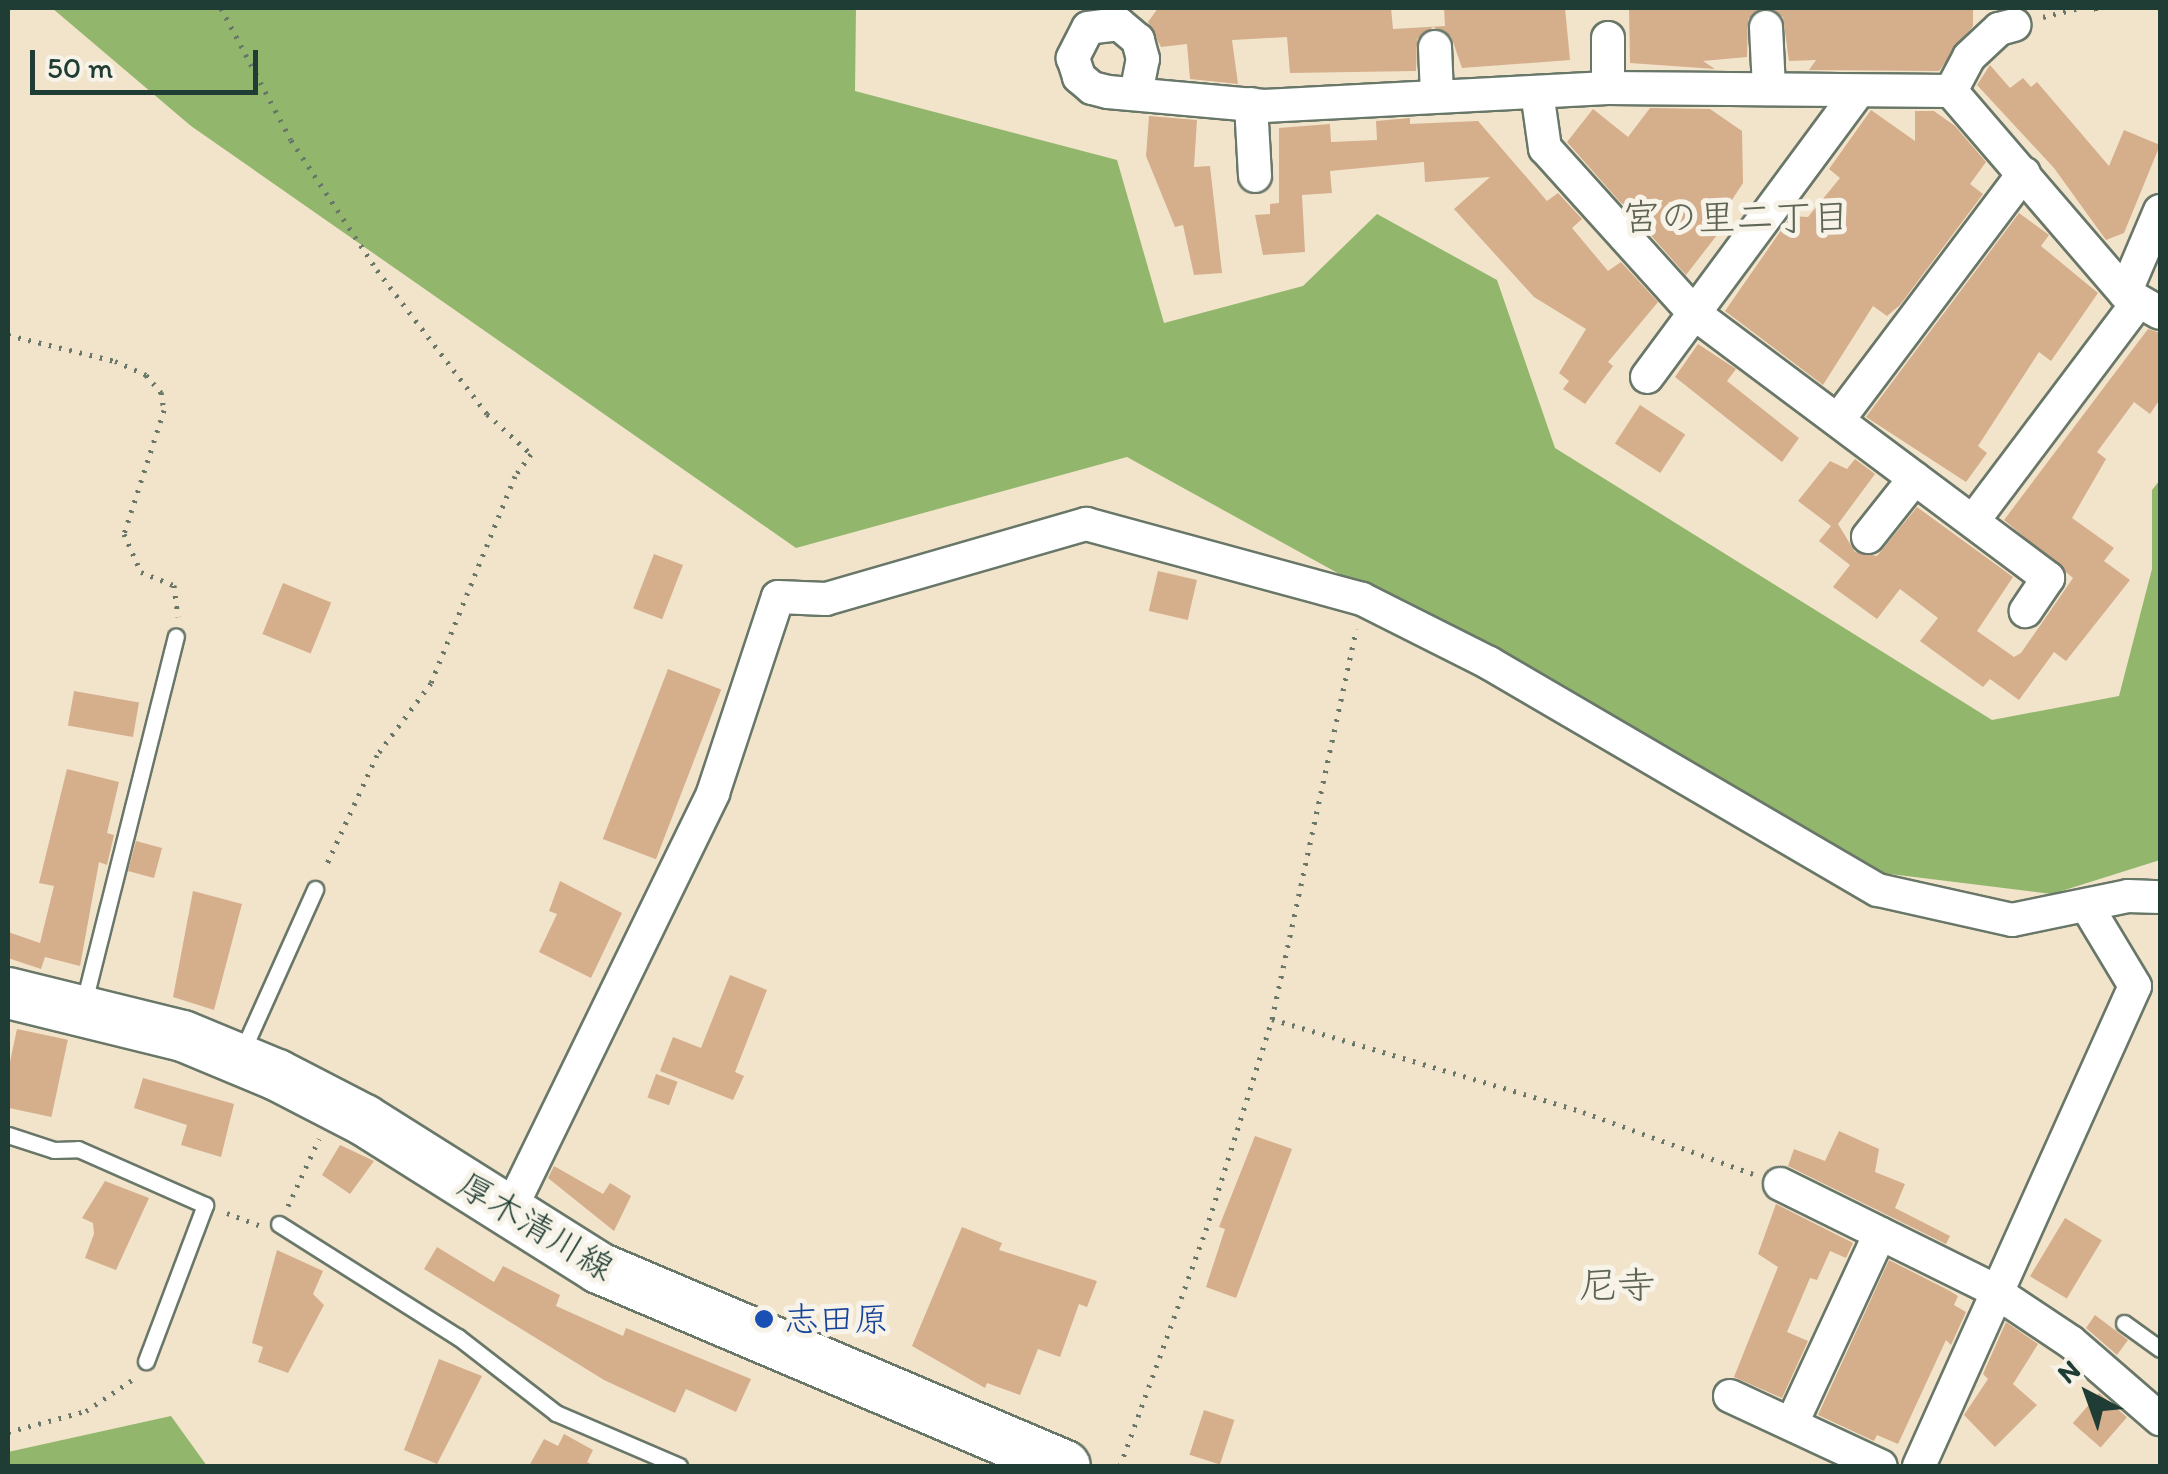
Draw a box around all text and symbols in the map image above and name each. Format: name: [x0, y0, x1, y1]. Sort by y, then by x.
scale bar: [35, 30, 262, 92]
text: 50 m: [47, 49, 113, 86]
district label: 宮の里二丁目: [1622, 195, 1850, 241]
street label: 厚木清川線: [450, 1163, 622, 1289]
district label: 尼寺: [1579, 1263, 1655, 1309]
place label: 志田原: [784, 1298, 889, 1340]
marker: 志田原: [753, 1308, 775, 1330]
north arrow: [2038, 1344, 2138, 1444]
text: N: [2050, 1352, 2087, 1390]

